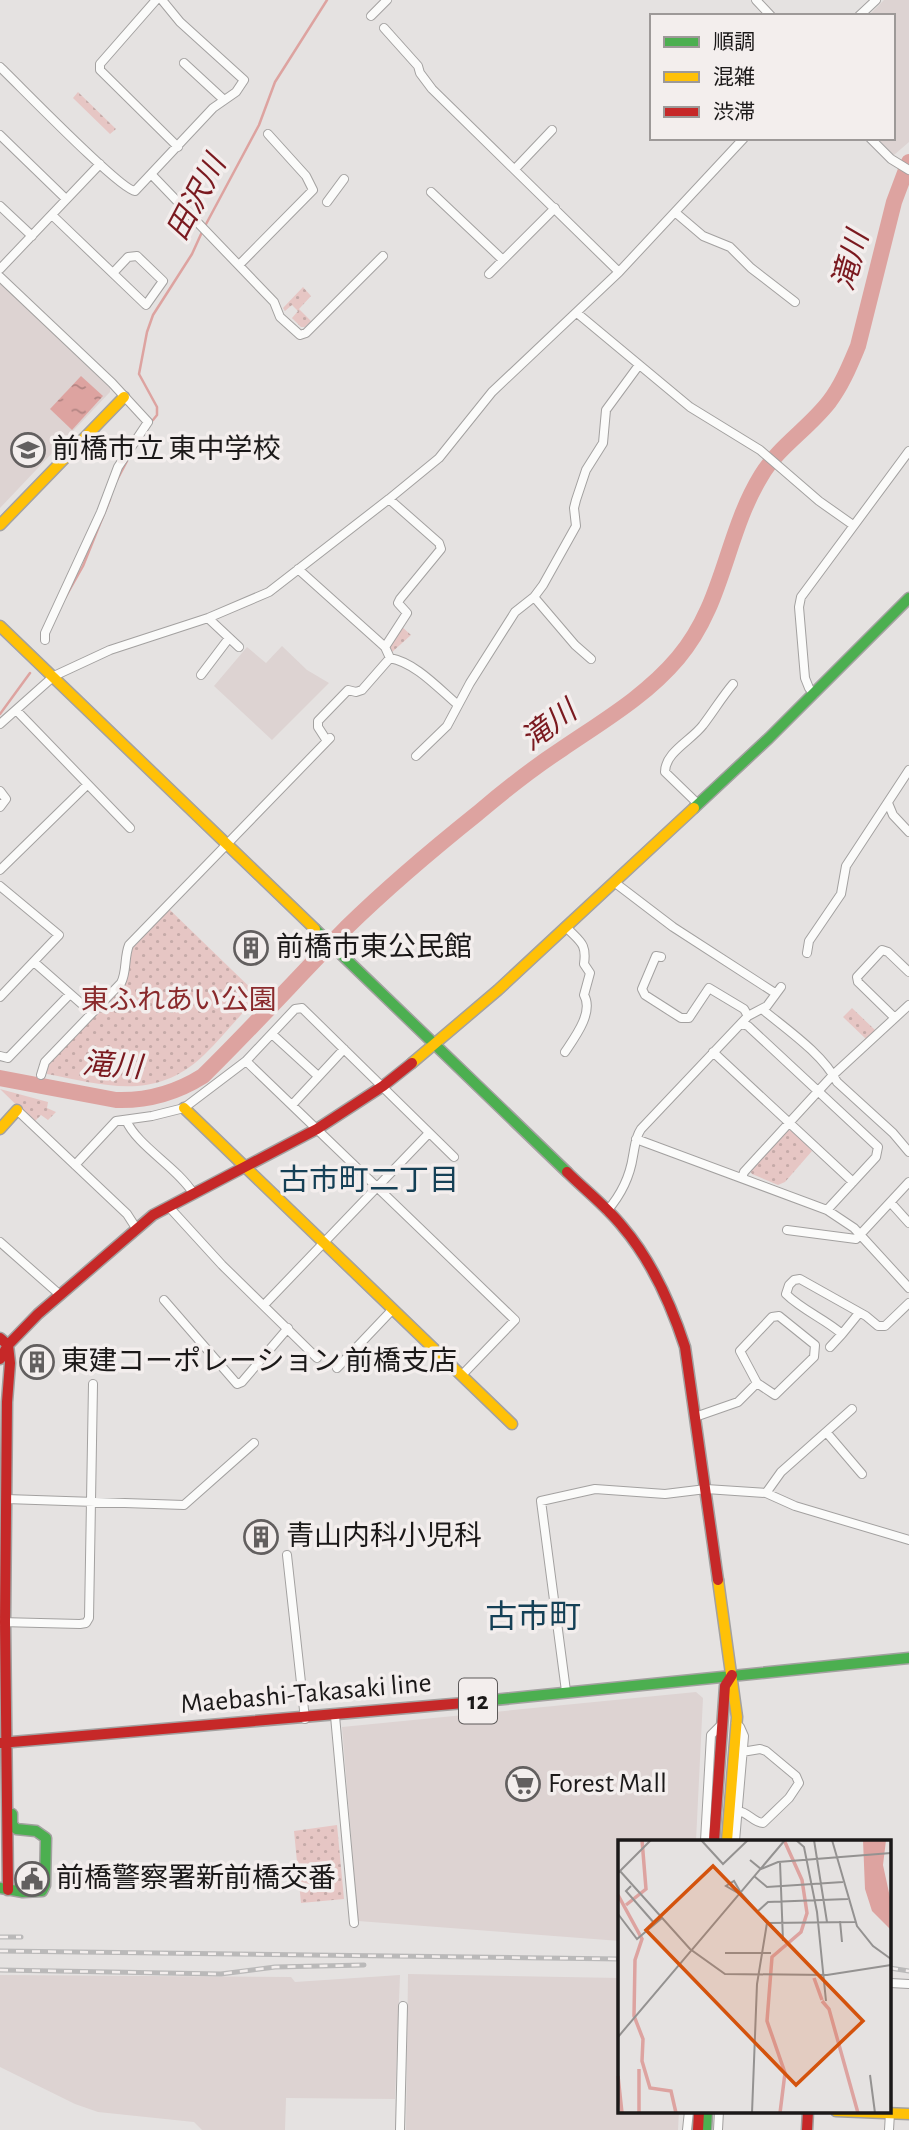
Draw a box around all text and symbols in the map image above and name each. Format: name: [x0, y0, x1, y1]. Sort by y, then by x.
legend: [650, 14, 895, 140]
text: 順調: [713, 31, 755, 53]
text: 混雑: [713, 66, 755, 88]
text: 渋滞: [713, 101, 755, 123]
water label: 田沢川: [162, 148, 233, 245]
water label: 滝川: [826, 225, 875, 294]
school or university icon: 前橋市立 東中学校: [9, 431, 47, 469]
place label: 前橋市立 東中学校: [52, 434, 281, 464]
water label: 滝川: [515, 693, 584, 756]
building icon: 前橋市東公民館: [232, 929, 270, 967]
place label: 前橋市東公民館: [276, 932, 472, 962]
park label: 東ふれあい公園: [81, 985, 277, 1015]
water label: 滝川: [81, 1047, 146, 1083]
district label: 古市町二丁目: [279, 1164, 459, 1196]
building icon: 東建コーポレーション 前橋支店: [18, 1343, 56, 1381]
place label: 東建コーポレーション 前橋支店: [61, 1346, 457, 1376]
building icon: 青山内科小児科: [242, 1518, 280, 1556]
place label: 青山内科小児科: [286, 1521, 482, 1551]
district label: 古市町: [485, 1599, 581, 1633]
street label: Maebashi-Takasaki line: [179, 1669, 433, 1719]
road number: 12: [459, 1678, 497, 1724]
supermarket icon: Forest Mall: [504, 1765, 542, 1803]
place label: Forest Mall: [548, 1770, 667, 1798]
inset map: [618, 1840, 892, 2112]
public building icon: 前橋警察署新前橋交番: [13, 1860, 51, 1898]
place label: 前橋警察署新前橋交番: [56, 1863, 336, 1893]

